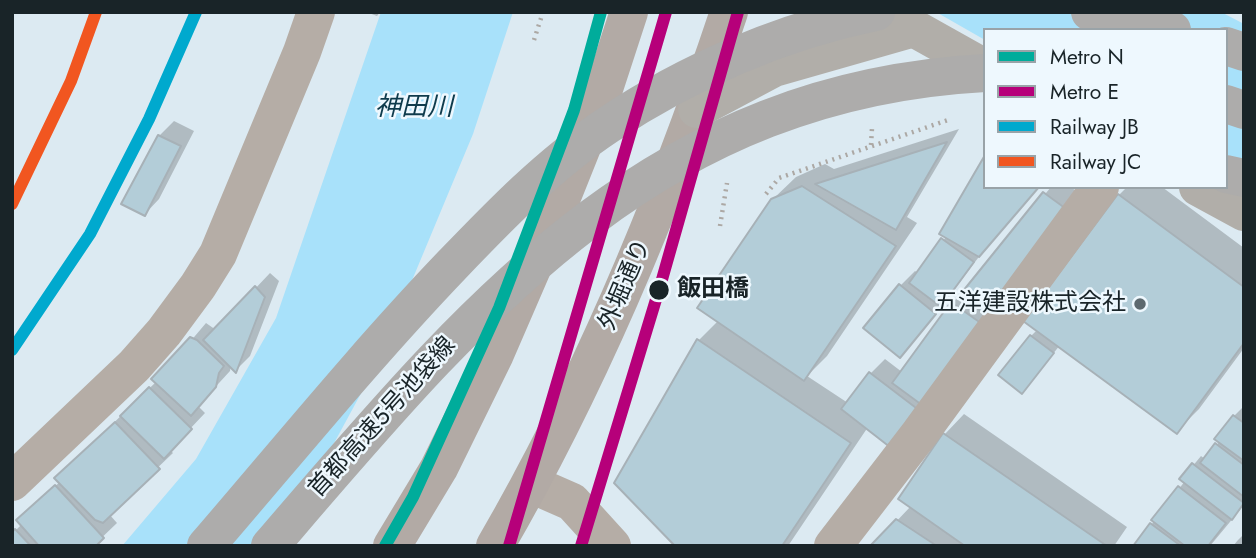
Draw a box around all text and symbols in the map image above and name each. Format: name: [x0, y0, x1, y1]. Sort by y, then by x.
legend: [983, 28, 1228, 189]
text: Metro N: [1050, 42, 1124, 72]
text: Metro E: [1050, 77, 1119, 107]
water label: 神田川: [375, 93, 453, 125]
text: Railway JB: [1050, 112, 1139, 142]
text: Railway JC: [1050, 147, 1141, 177]
street label: 外堀通り: [594, 235, 658, 335]
place label: 飯田橋: [677, 276, 749, 304]
marker: 飯田橋: [647, 278, 671, 302]
place label: 五洋建設株式会社: [934, 290, 1126, 318]
marker: 五洋建設株式会社: [1132, 296, 1148, 312]
street label: 首都高速5号池袋線: [304, 332, 462, 504]

